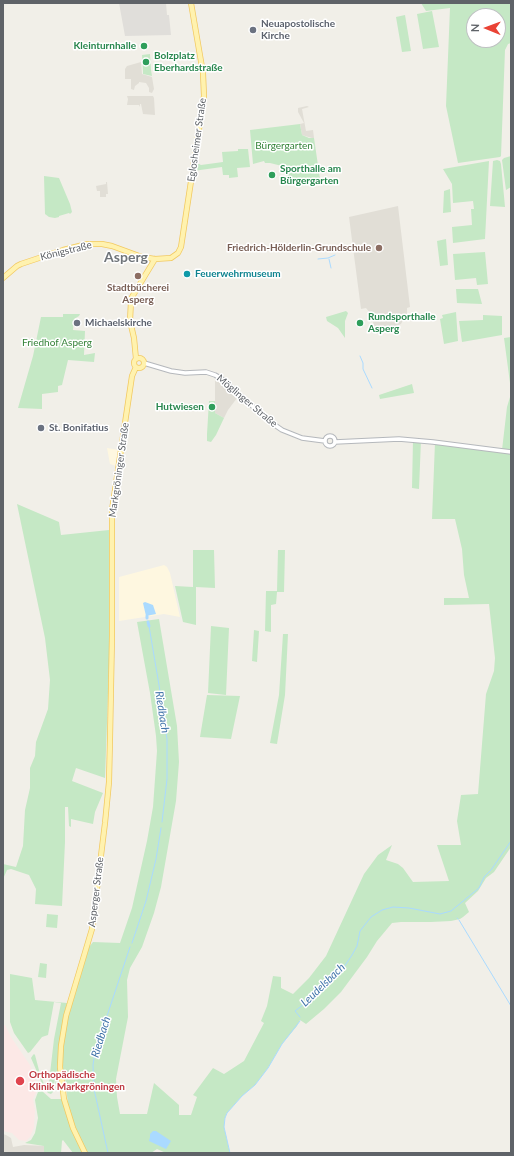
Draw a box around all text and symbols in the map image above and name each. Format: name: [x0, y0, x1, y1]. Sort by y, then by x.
north arrow: [466, 8, 506, 48]
place label: Neuapostolische Kirche: [261, 18, 335, 42]
text: N: [468, 23, 481, 32]
marker: Neuapostolische Kirche: [248, 25, 258, 35]
place label: Kleinturnhalle: [73, 40, 136, 52]
marker: Kleinturnhalle: [139, 41, 149, 51]
place label: Bolzplatz Eberhardstraße: [154, 50, 223, 74]
marker: Bolzplatz Eberhardstraße: [141, 57, 151, 67]
street label: Eglosheimer Straße: [185, 97, 209, 183]
park label: Bürgergarten: [255, 140, 313, 152]
place label: Sporthalle am Bürgergarten: [280, 163, 341, 186]
marker: Sporthalle am Bürgergarten: [267, 170, 277, 180]
street label: Königstraße: [39, 239, 93, 263]
place label: Friedrich-Hölderlin-Grundschule: [227, 242, 371, 254]
marker: Friedrich-Hölderlin-Grundschule: [374, 243, 384, 253]
district label: Asperg: [104, 249, 148, 265]
place label: Feuerwehrmuseum: [195, 268, 281, 280]
marker: Feuerwehrmuseum: [182, 269, 192, 279]
marker: Stadtbücherei Asperg: [133, 271, 143, 281]
place label: Stadtbücherei Asperg: [107, 282, 169, 306]
place label: Rundsporthalle Asperg: [368, 311, 435, 334]
place label: Michaelskirche: [85, 317, 152, 329]
marker: Michaelskirche: [72, 318, 82, 328]
marker: Rundsporthalle Asperg: [355, 318, 365, 328]
park label: Friedhof Asperg: [22, 337, 92, 349]
street label: Möglinger Straße: [214, 372, 280, 430]
place label: Hutwiesen: [156, 401, 204, 413]
marker: Hutwiesen: [207, 402, 217, 412]
place label: St. Bonifatius: [49, 422, 108, 434]
street label: Markgröninger Straße: [106, 422, 132, 518]
marker: St. Bonifatius: [36, 423, 46, 433]
water label: Riedbach: [152, 690, 172, 734]
street label: Asperger Straße: [86, 856, 106, 928]
water label: Leudelsbach: [298, 961, 348, 1009]
water label: Riedbach: [89, 1015, 113, 1059]
place label: Orthopädische Klinik Markgröningen: [29, 1069, 125, 1092]
marker: Orthopädische Klinik Markgröningen: [14, 1075, 26, 1087]

